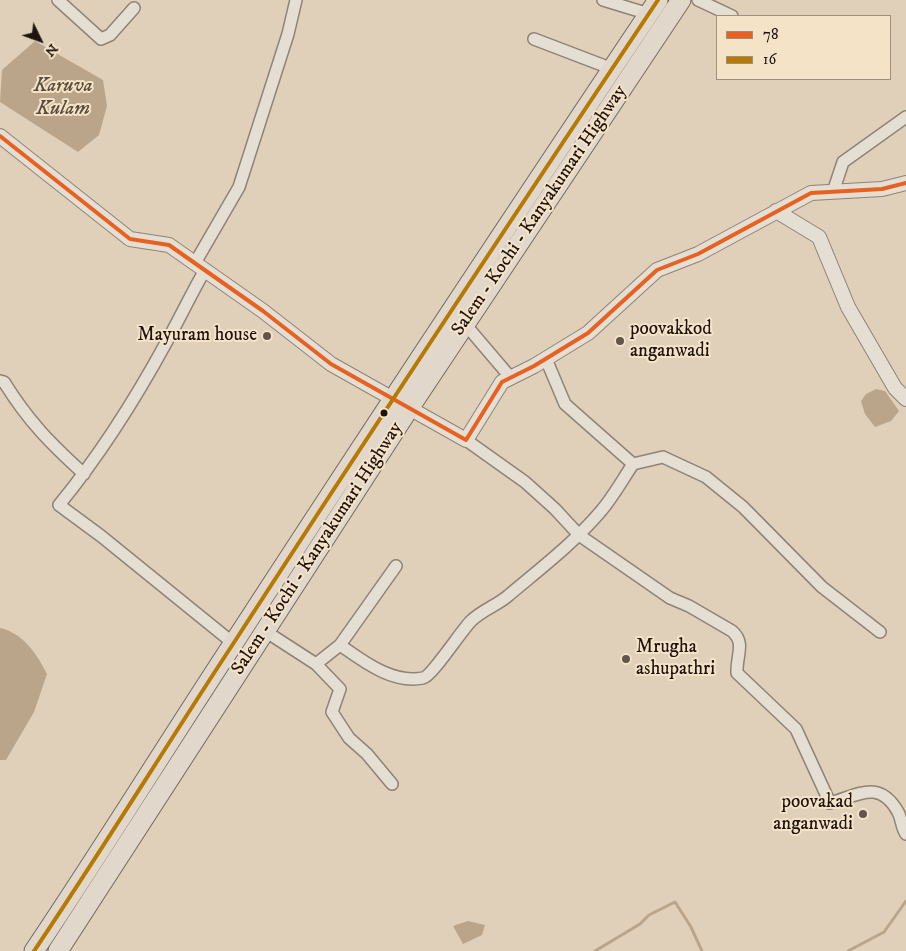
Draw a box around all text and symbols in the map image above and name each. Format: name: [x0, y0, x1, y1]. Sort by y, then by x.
north arrow: [15, 15, 65, 65]
legend: [716, 15, 891, 80]
text: 78: [763, 25, 778, 44]
text: N: [41, 40, 62, 60]
text: 16: [763, 50, 776, 69]
water label: Karuva Kulam: [34, 75, 92, 122]
street label: Salem - Kochi - Kanyakumari Highway: [447, 81, 633, 341]
place label: poovakkod anganwadi: [630, 319, 712, 363]
place label: Mayuram house: [137, 325, 257, 347]
marker: Mayuram house: [261, 330, 273, 342]
marker: poovakkod anganwadi: [614, 335, 626, 347]
unlabelled marker: [379, 408, 389, 418]
street label: Salem - Kochi - Kanyakumari Highway: [227, 418, 409, 680]
place label: Mrugha ashupathri: [636, 637, 715, 681]
marker: Mrugha ashupathri: [620, 653, 632, 665]
place label: poovakad anganwadi: [773, 792, 853, 836]
marker: poovakad anganwadi: [857, 808, 869, 820]

